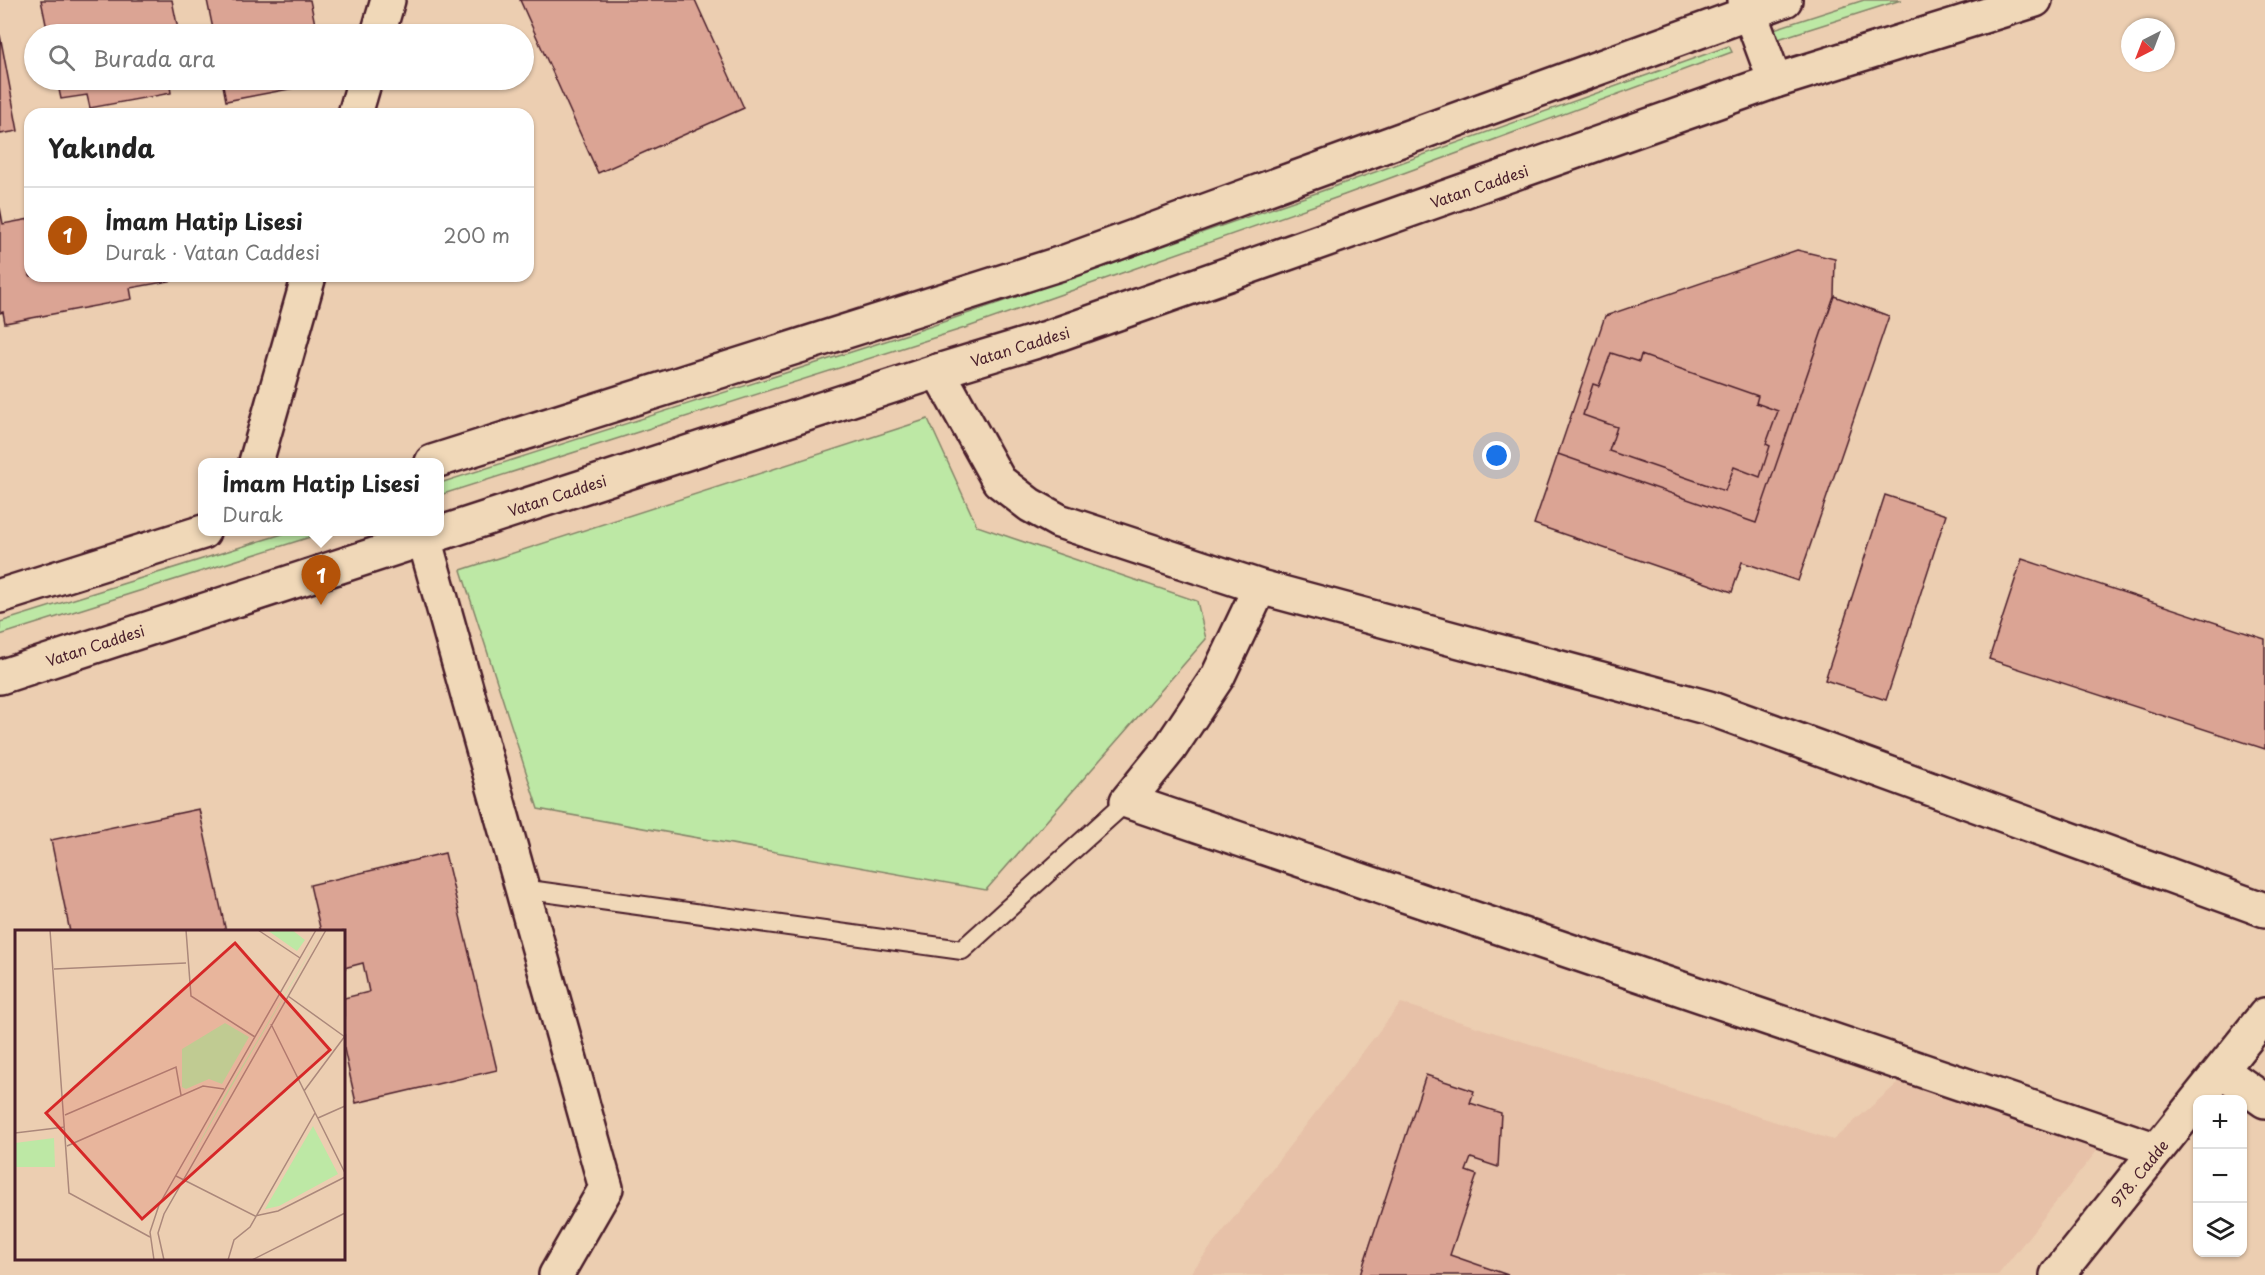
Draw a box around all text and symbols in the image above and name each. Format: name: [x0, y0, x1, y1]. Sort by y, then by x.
north arrow: [2121, 18, 2175, 72]
search box: [24, 24, 534, 90]
icon: search: [45, 41, 78, 74]
text: Burada ara: [93, 41, 215, 74]
text: Yakında: [48, 128, 155, 167]
street label: Vatan Caddesi: [1427, 158, 1531, 214]
text: İmam Hatip Lisesi: [105, 204, 303, 237]
text: 1: [63, 220, 72, 250]
text: 200 m: [443, 220, 510, 250]
text: Durak · Vatan Caddesi: [105, 237, 320, 267]
street label: Vatan Caddesi: [968, 320, 1072, 372]
your location: [1482, 441, 1511, 470]
popup: [198, 458, 444, 536]
text: İmam Hatip Lisesi: [222, 466, 420, 499]
street label: Vatan Caddesi: [505, 468, 609, 522]
text: Durak: [222, 499, 283, 529]
pin: 1: [302, 556, 340, 605]
street label: Vatan Caddesi: [43, 618, 147, 672]
inset map: [15, 930, 345, 1260]
map controls: [2193, 1095, 2247, 1257]
button: +: [2193, 1095, 2247, 1149]
street label: 978. Cadde: [2105, 1134, 2173, 1212]
button: −: [2193, 1149, 2247, 1203]
button: layers: [2193, 1203, 2247, 1257]

